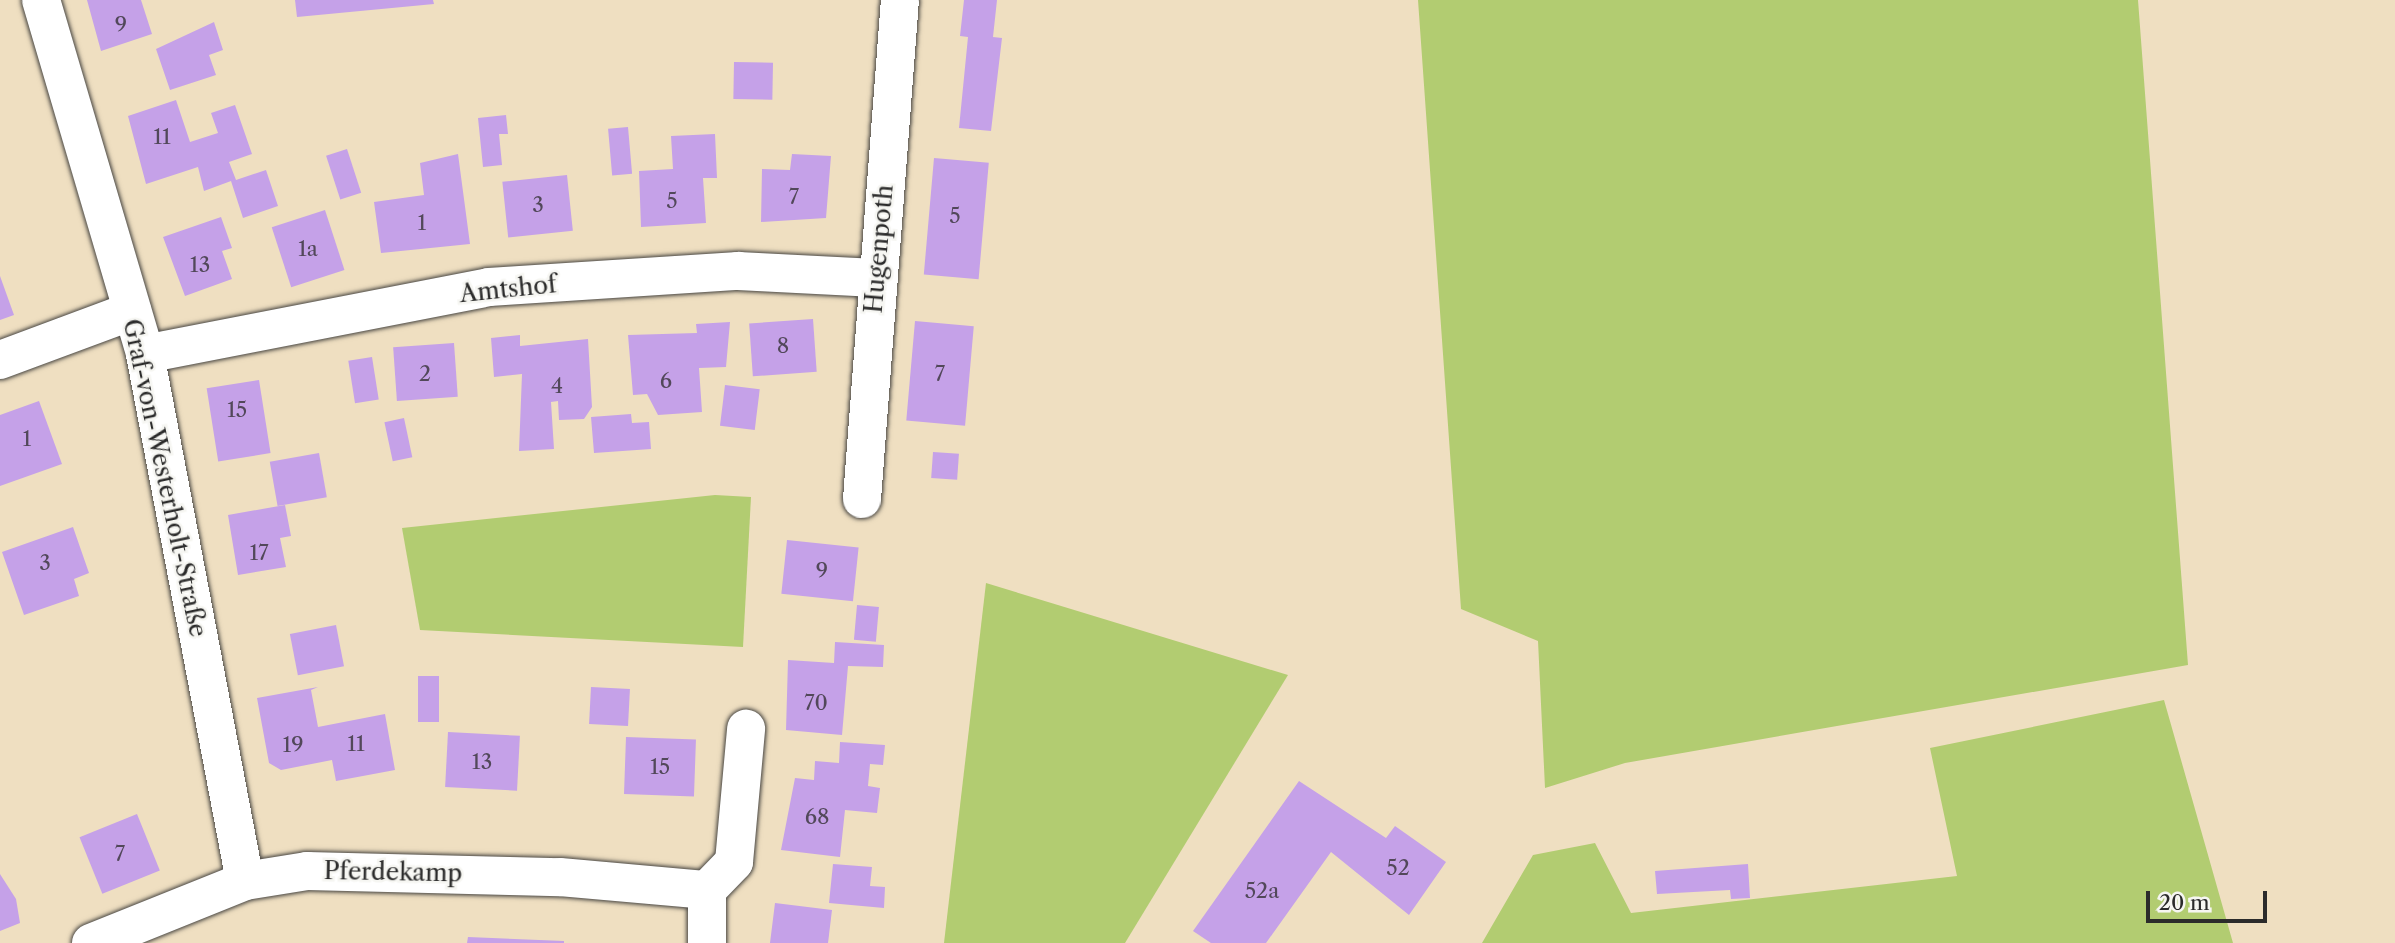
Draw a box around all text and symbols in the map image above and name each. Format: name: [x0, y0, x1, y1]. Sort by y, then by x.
house number: 9: [115, 12, 127, 38]
house number: 11: [153, 124, 171, 150]
street label: Hugenpoth: [859, 183, 899, 315]
house number: 7: [789, 184, 799, 210]
house number: 5: [666, 188, 678, 214]
house number: 3: [532, 192, 544, 218]
house number: 5: [949, 203, 961, 229]
house number: 1: [418, 210, 426, 236]
house number: 1a: [298, 236, 318, 262]
house number: 13: [190, 252, 210, 278]
street label: Amtshof: [458, 270, 558, 308]
street label: Graf-von-Westerholt-Straße: [117, 316, 213, 640]
house number: 8: [777, 333, 789, 359]
house number: 2: [419, 361, 431, 387]
house number: 7: [935, 361, 945, 387]
house number: 6: [660, 368, 672, 394]
house number: 4: [551, 373, 563, 399]
house number: 15: [227, 397, 247, 423]
house number: 1: [23, 426, 31, 452]
house number: 17: [249, 540, 269, 566]
house number: 3: [39, 550, 51, 576]
house number: 9: [816, 558, 828, 584]
house number: 70: [804, 690, 828, 716]
house number: 11: [347, 731, 365, 757]
house number: 19: [282, 732, 304, 758]
house number: 13: [472, 749, 492, 775]
house number: 15: [650, 754, 670, 780]
house number: 68: [805, 804, 829, 830]
house number: 7: [115, 841, 125, 867]
house number: 52: [1386, 855, 1410, 881]
street label: Pferdekamp: [323, 856, 463, 888]
scale bar: [2150, 876, 2271, 920]
house number: 52a: [1245, 878, 1279, 904]
text: 20 m: [2159, 890, 2210, 915]

